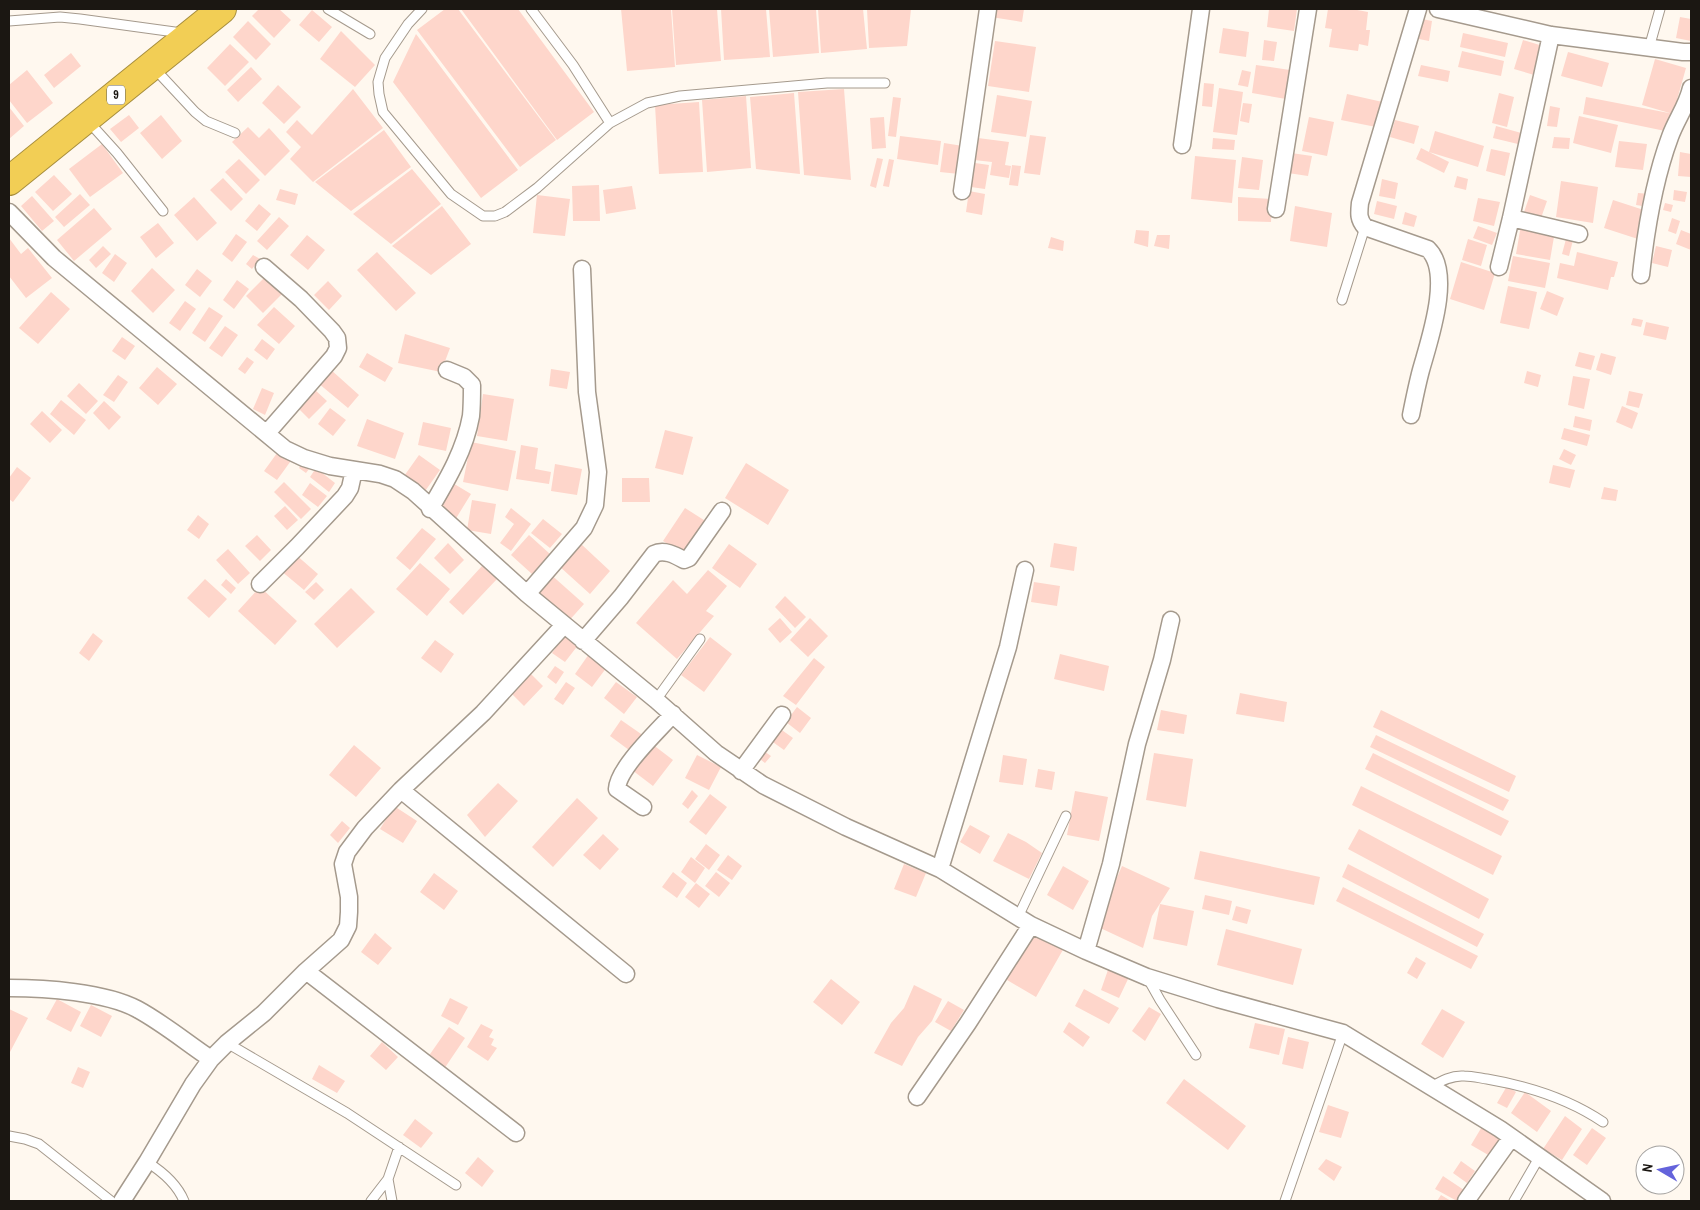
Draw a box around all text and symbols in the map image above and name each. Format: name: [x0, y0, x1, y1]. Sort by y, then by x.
road number: 9: [107, 86, 125, 104]
north arrow: [1635, 1145, 1685, 1195]
text: N: [1638, 1162, 1657, 1173]

